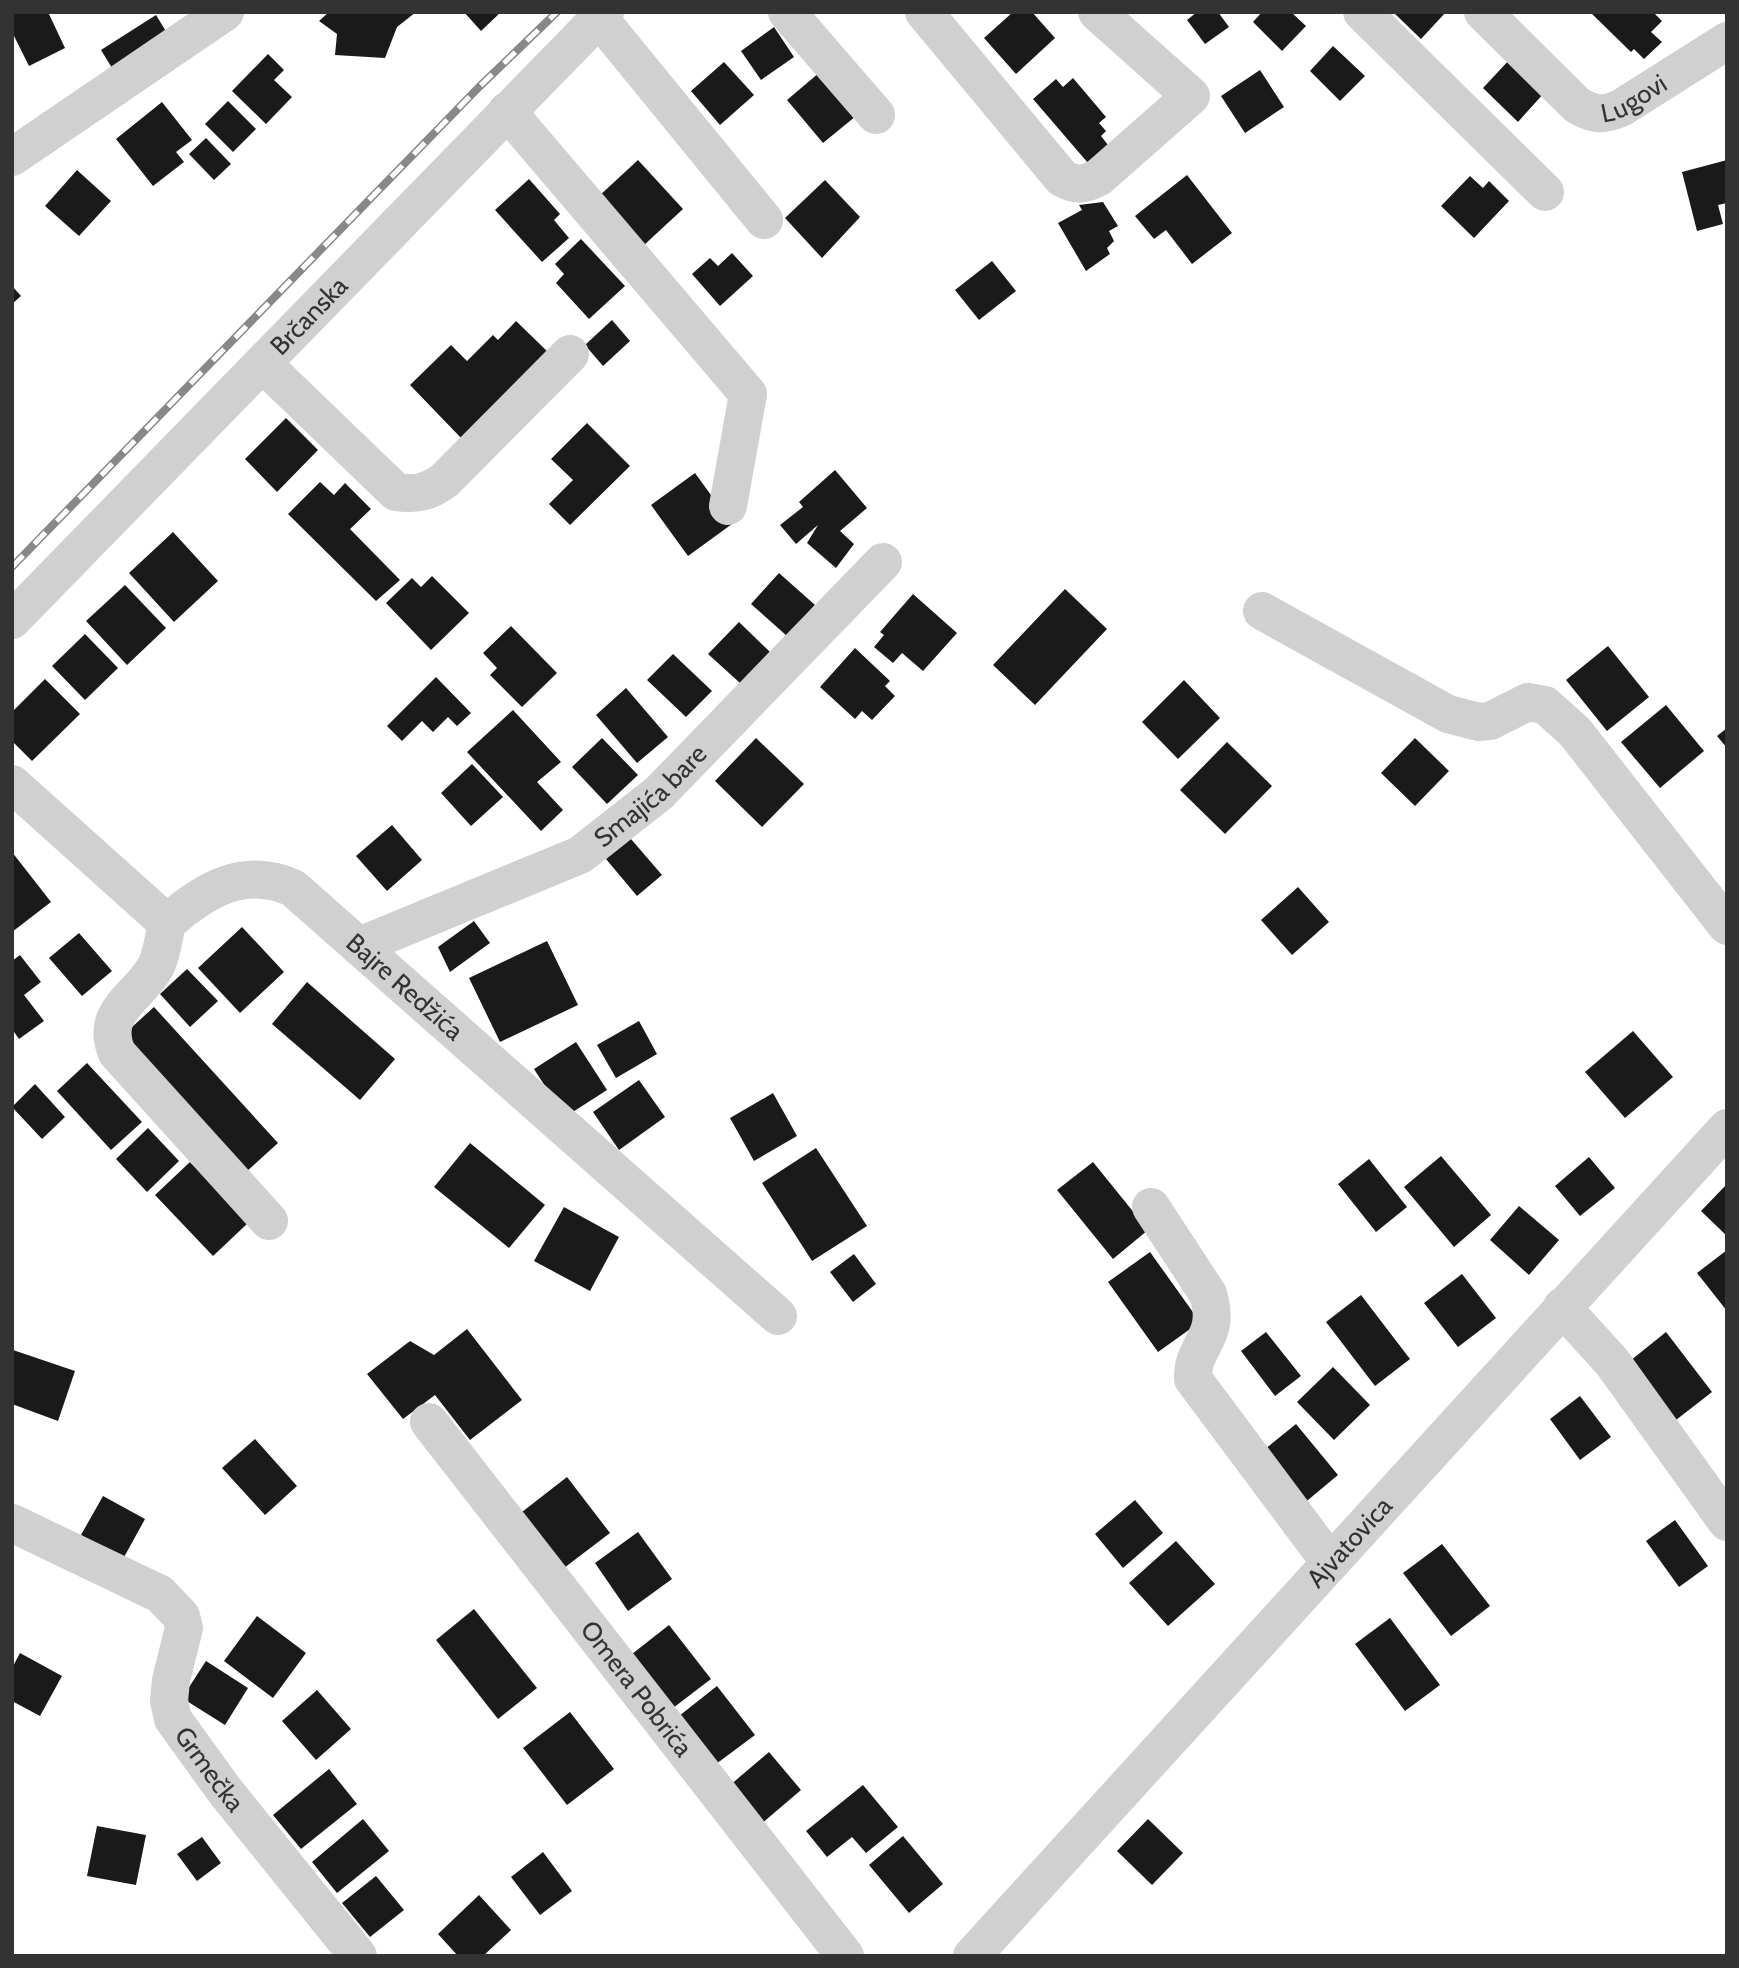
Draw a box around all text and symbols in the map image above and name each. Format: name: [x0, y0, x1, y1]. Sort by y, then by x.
street label: Lugovi: [1598, 67, 1673, 130]
street label: Brčanska: [263, 269, 354, 362]
street label: Smajića bare: [588, 738, 713, 854]
street label: Bajre Redžića: [340, 927, 470, 1047]
street label: Ajvatovica: [1300, 1490, 1399, 1594]
street label: Omera Pobrića: [574, 1614, 700, 1763]
street label: Grmečka: [168, 1720, 252, 1818]

